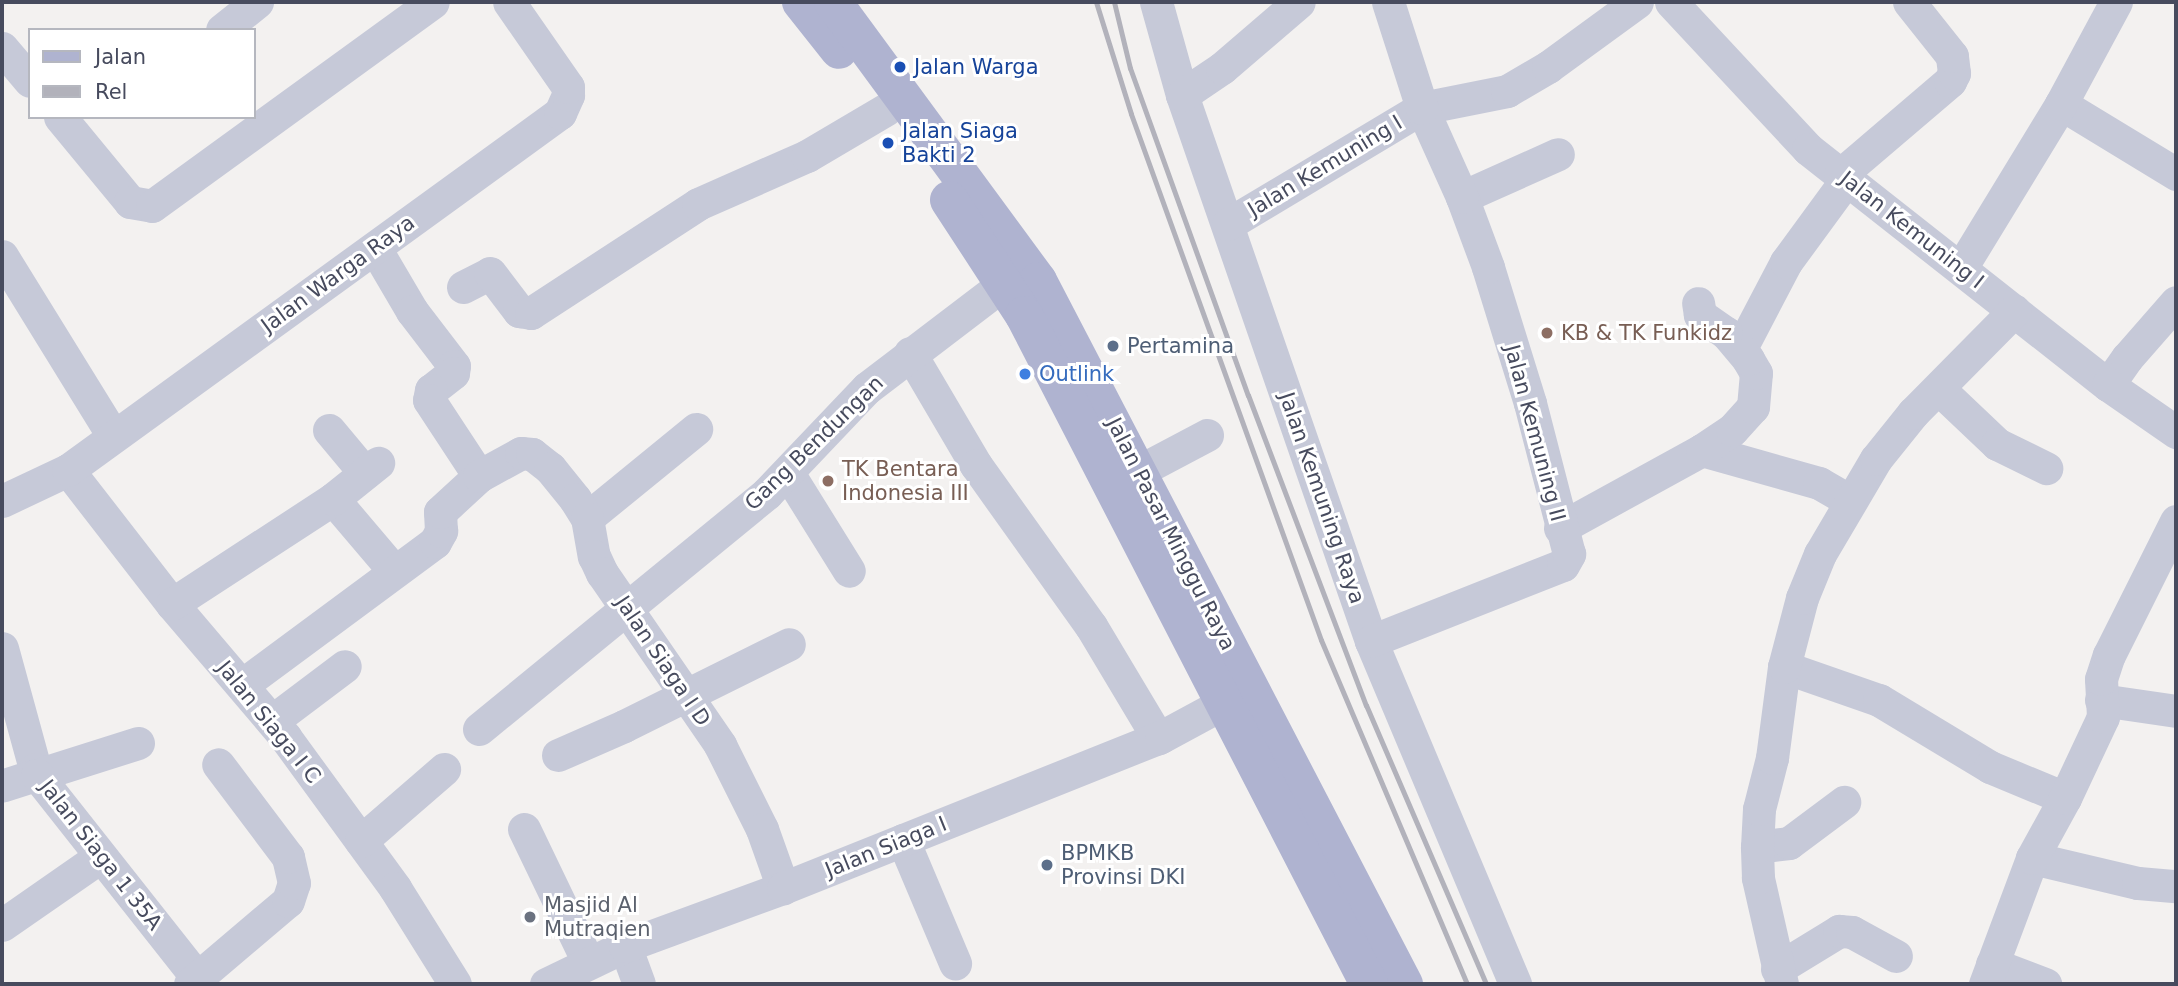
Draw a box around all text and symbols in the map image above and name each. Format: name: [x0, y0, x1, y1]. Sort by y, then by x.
legend: [28, 28, 256, 119]
text: Jalan: [95, 45, 146, 69]
place label: Jalan Warga: [914, 54, 1039, 80]
marker: Jalan Warga: [892, 59, 908, 75]
text: Rel: [95, 80, 127, 104]
street label: Jalan Kemuning I: [1243, 110, 1407, 222]
place label: Jalan Siaga Bakti 2: [902, 118, 1018, 168]
marker: Jalan Siaga Bakti 2: [880, 135, 896, 151]
street label: Jalan Kemuning I: [1835, 166, 1989, 294]
street label: Jalan Warga Raya: [256, 210, 420, 338]
place label: KB & TK Funkidz: [1561, 320, 1732, 346]
marker: KB & TK Funkidz: [1539, 325, 1555, 341]
place label: Pertamina: [1127, 333, 1234, 359]
marker: Pertamina: [1105, 338, 1121, 354]
street label: Jalan Kemuning II: [1499, 342, 1571, 524]
place label: Outlink: [1039, 361, 1114, 387]
marker: Outlink: [1017, 366, 1033, 382]
street label: Gang Bendungan: [740, 371, 888, 515]
street label: Jalan Kemuning Raya: [1274, 389, 1370, 607]
street label: Jalan Pasar Minggu Raya: [1101, 413, 1241, 655]
place label: TK Bentara Indonesia III: [842, 456, 969, 506]
marker: TK Bentara Indonesia III: [820, 473, 836, 489]
street label: Jalan Siaga I D: [610, 591, 716, 731]
street label: Jalan Siaga I C: [212, 656, 326, 788]
street label: Jalan Siaga 1 35A: [34, 775, 168, 935]
street label: Jalan Siaga I: [822, 811, 950, 883]
place label: BPMKB Provinsi DKI: [1061, 840, 1185, 890]
marker: BPMKB Provinsi DKI: [1039, 857, 1055, 873]
place label: Masjid Al Mutraqien: [544, 892, 651, 942]
marker: Masjid Al Mutraqien: [522, 909, 538, 925]

